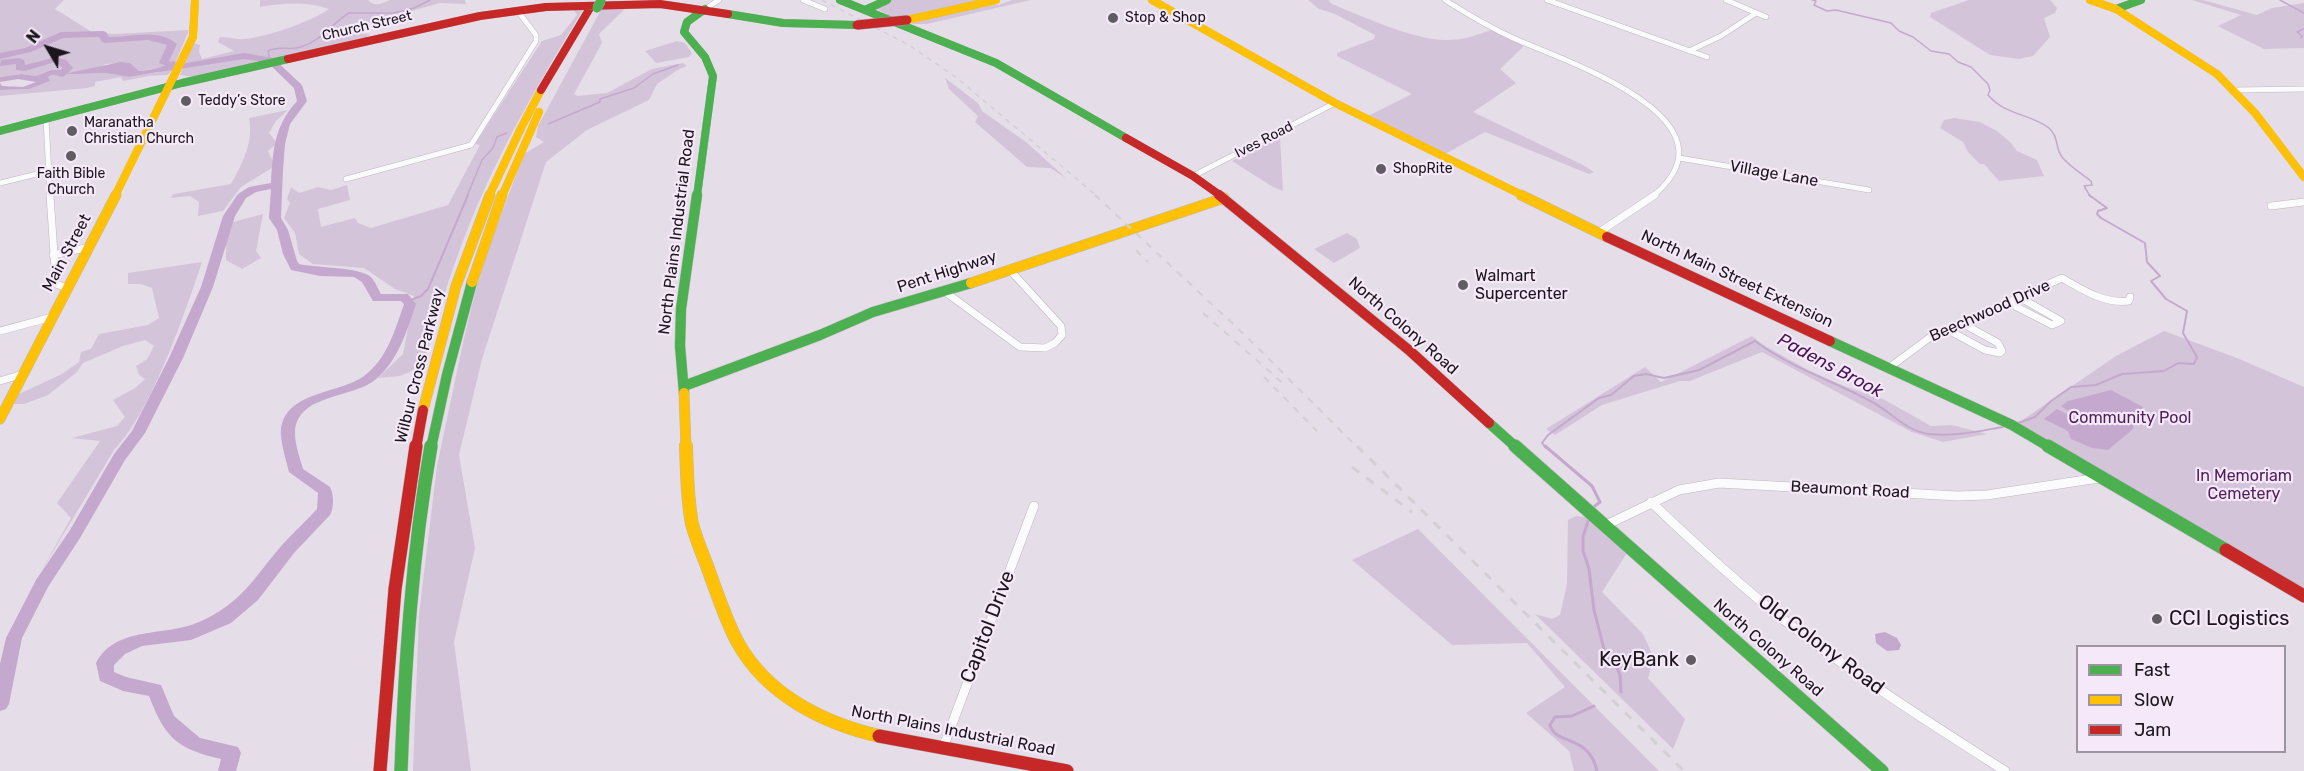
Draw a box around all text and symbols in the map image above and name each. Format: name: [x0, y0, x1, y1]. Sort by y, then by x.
street label: Church Street: [320, 8, 414, 44]
place label: Stop & Shop: [1125, 10, 1206, 26]
marker: Stop & Shop: [1106, 11, 1120, 25]
north arrow: [18, 18, 78, 78]
text: N: [22, 26, 44, 47]
place label: Teddy’s Store: [198, 93, 285, 109]
marker: Teddy’s Store: [179, 94, 193, 108]
place label: Maranatha Christian Church: [84, 115, 194, 148]
street label: Ives Road: [1232, 118, 1296, 162]
marker: Maranatha Christian Church: [65, 124, 79, 138]
street label: North Plains Industrial Road: [655, 128, 699, 336]
marker: Faith Bible Church: [64, 149, 78, 163]
street label: Village Lane: [1728, 157, 1820, 191]
place label: ShopRite: [1393, 161, 1452, 177]
marker: ShopRite: [1374, 162, 1388, 176]
place label: Faith Bible Church: [37, 166, 105, 198]
street label: Main Street: [39, 211, 95, 295]
street label: North Main Street Extension: [1638, 226, 1836, 332]
street label: Pent Highway: [895, 247, 999, 297]
place label: Walmart Supercenter: [1475, 266, 1568, 304]
street label: North Colony Road: [1344, 273, 1462, 379]
street label: Beechwood Drive: [1927, 276, 2053, 346]
marker: Walmart Supercenter: [1456, 278, 1470, 292]
street label: Wilbur Cross Parkway: [391, 286, 449, 446]
water label: Padens Brook: [1774, 329, 1886, 403]
park label: Community Pool: [2069, 408, 2191, 428]
park label: In Memoriam Cemetery: [2196, 466, 2292, 504]
street label: Beaumont Road: [1790, 477, 1910, 503]
street label: Capitol Drive: [956, 567, 1020, 687]
street label: Old Colony Road: [1753, 590, 1889, 700]
street label: North Colony Road: [1709, 595, 1827, 701]
place label: CCI Logistics: [2169, 607, 2289, 631]
marker: CCI Logistics: [2150, 612, 2164, 626]
legend: [2076, 645, 2286, 753]
place label: KeyBank: [1599, 648, 1679, 672]
marker: KeyBank: [1684, 653, 1698, 667]
text: Fast: [2134, 659, 2170, 681]
text: Slow: [2134, 689, 2174, 711]
street label: North Plains Industrial Road: [850, 702, 1056, 760]
text: Jam: [2134, 719, 2171, 741]

